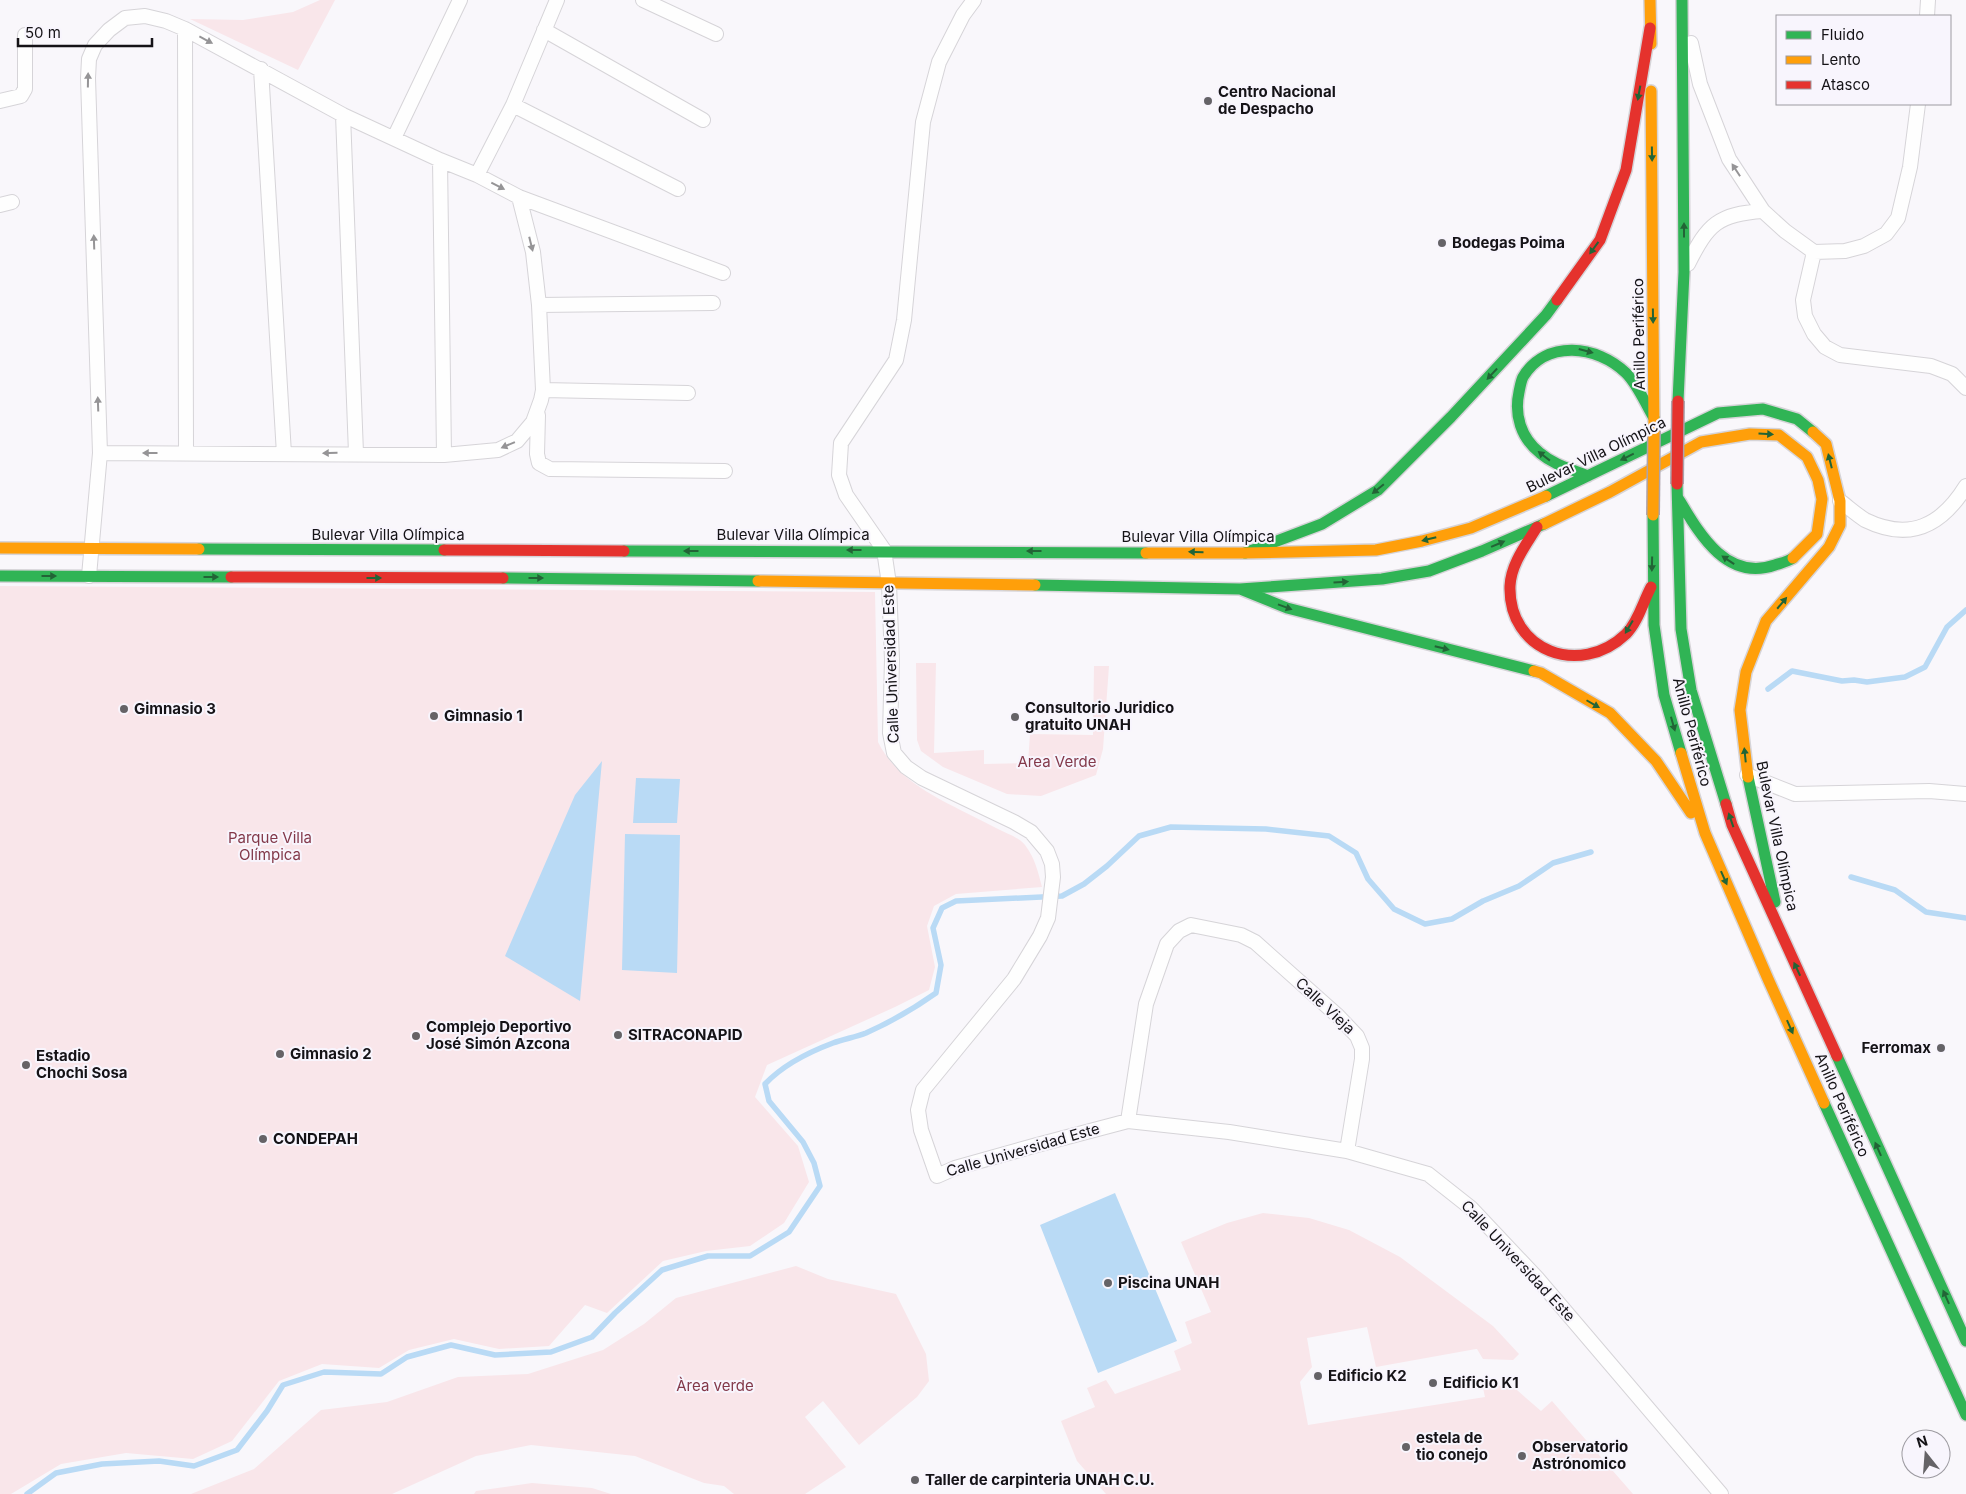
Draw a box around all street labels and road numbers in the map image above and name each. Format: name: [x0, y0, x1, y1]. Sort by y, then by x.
street label: Anillo Periférico: [1628, 278, 1649, 390]
street label: Bulevar Villa Olímpica: [1523, 412, 1669, 497]
street label: Bulevar Villa Olímpica: [311, 525, 465, 544]
street label: Bulevar Villa Olímpica: [716, 525, 870, 544]
street label: Bulevar Villa Olímpica: [1121, 527, 1275, 546]
street label: Calle Universidad Este: [878, 584, 903, 744]
street label: Anillo Periférico: [1669, 675, 1716, 788]
street label: Bulevar Villa Olímpica: [1752, 759, 1803, 913]
street label: Calle Vieja: [1292, 973, 1359, 1038]
street label: Anillo Periférico: [1811, 1050, 1874, 1160]
street label: Calle Universidad Este: [944, 1119, 1102, 1181]
street label: Calle Universidad Este: [1457, 1196, 1579, 1325]

